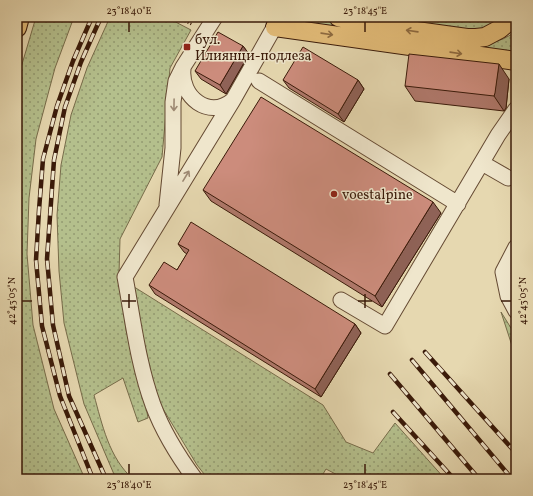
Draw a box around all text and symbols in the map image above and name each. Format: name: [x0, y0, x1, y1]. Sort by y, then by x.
text: 23°18'40"E: [106, 4, 152, 18]
text: 23°18'45"E: [343, 4, 387, 18]
one-way arrow: [406, 27, 419, 34]
place label: бул. Илиянци-подлеза: [195, 31, 311, 66]
one-way arrow: [320, 31, 333, 38]
marker: бул. Илиянци-подлеза: [182, 42, 192, 52]
one-way arrow: [449, 49, 462, 56]
one-way arrow: [170, 98, 177, 111]
one-way arrow: [183, 170, 191, 182]
place label: voestalpine: [342, 186, 413, 205]
marker: voestalpine: [329, 189, 339, 199]
text: 42°43'05"N: [5, 276, 19, 325]
text: 42°43'05"N: [516, 276, 530, 325]
text: 23°18'40"E: [106, 478, 152, 492]
text: 23°18'45"E: [343, 478, 387, 492]

